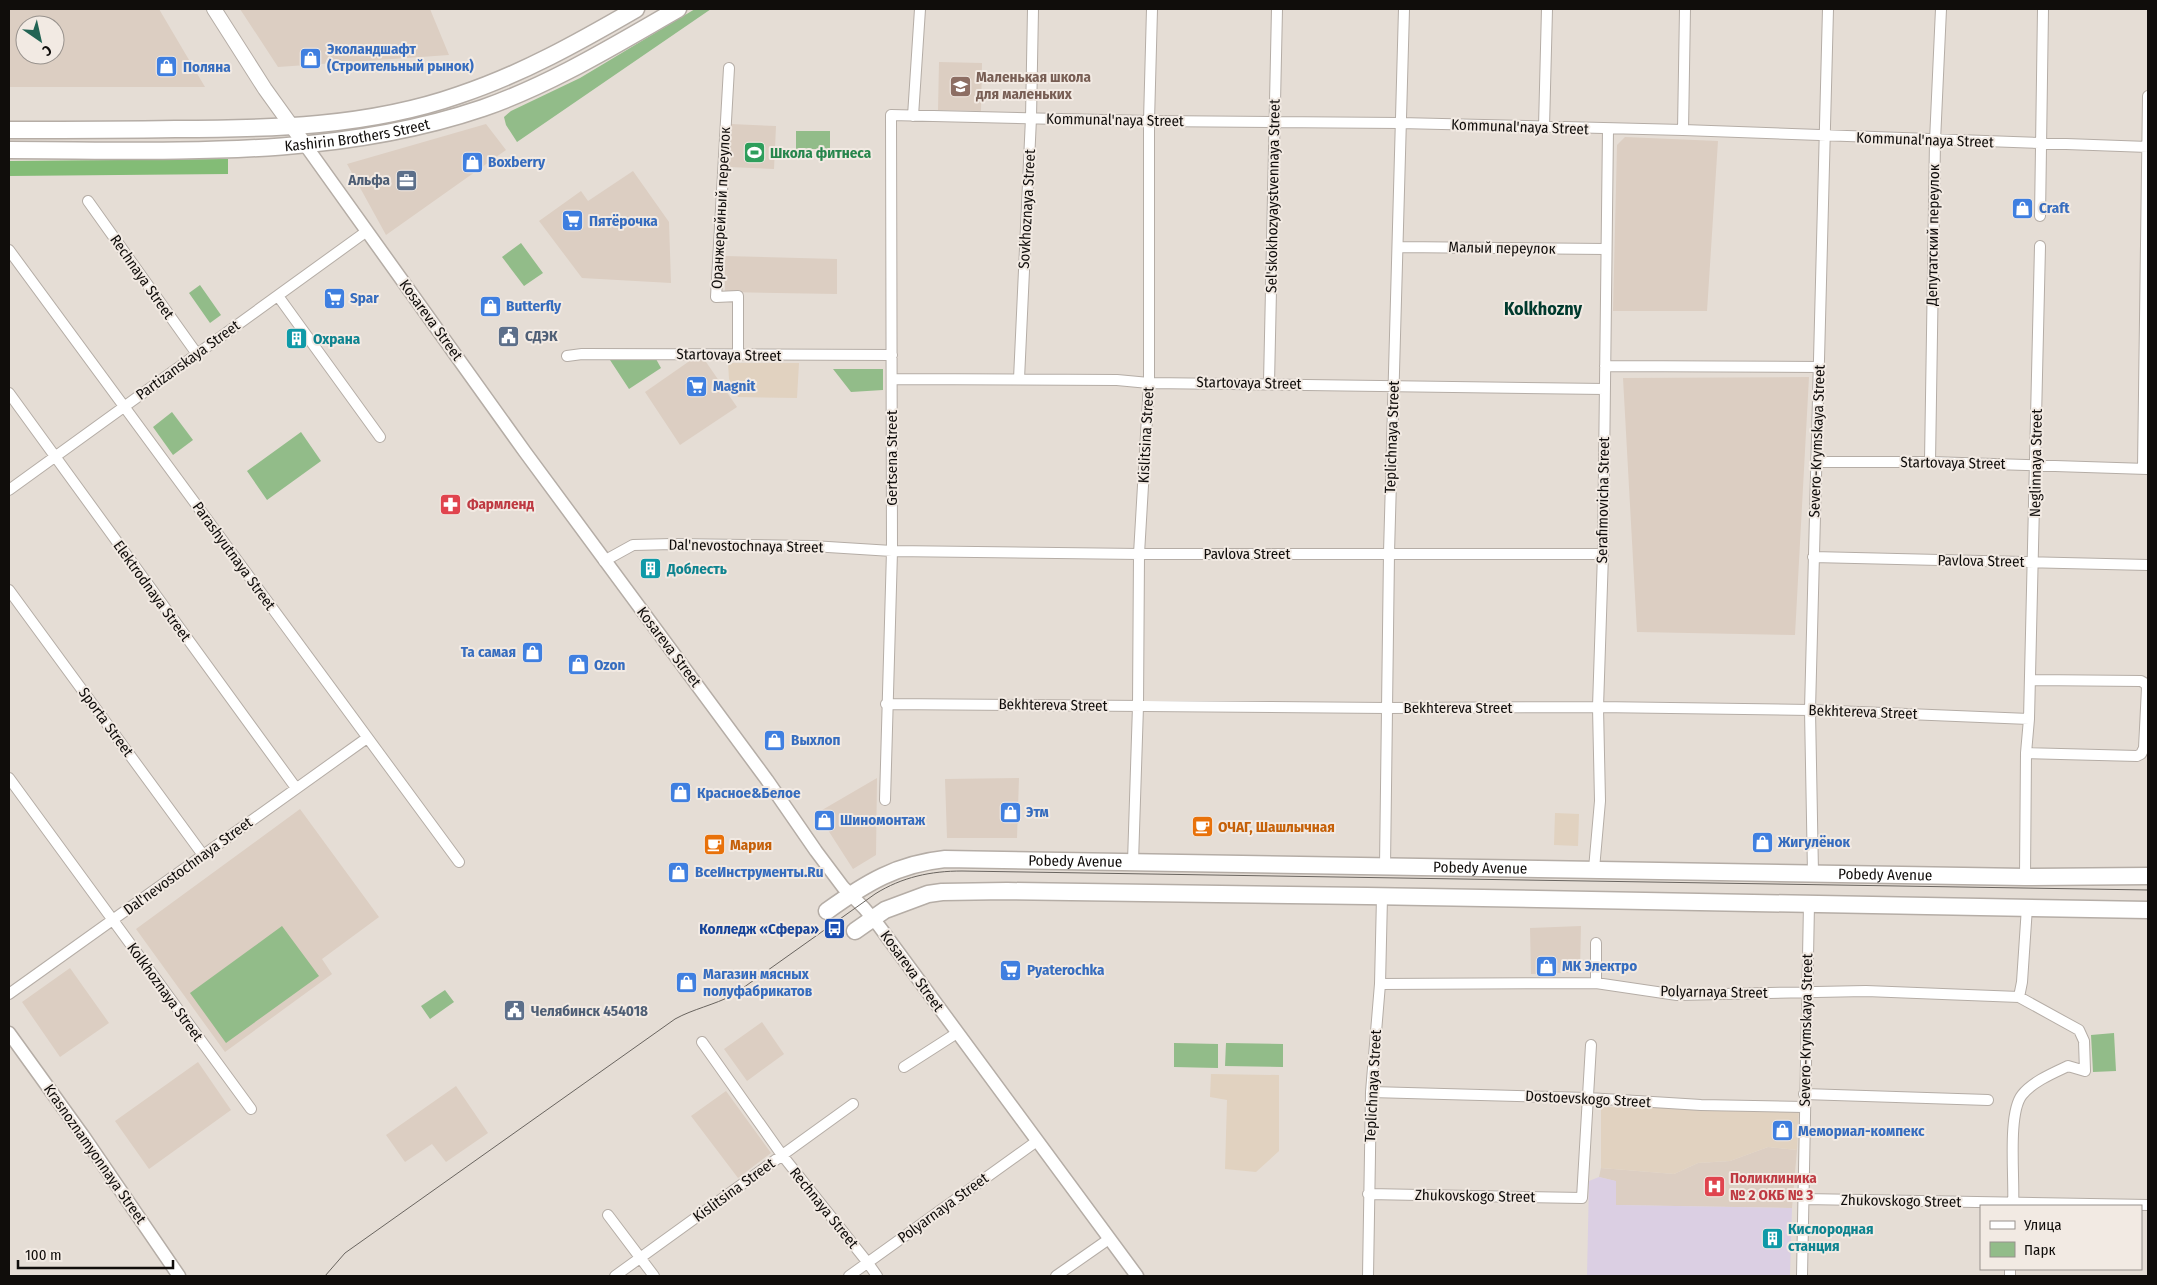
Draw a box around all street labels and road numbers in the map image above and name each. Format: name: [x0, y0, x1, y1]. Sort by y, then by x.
street label: Sel'skokhozyaystvennaya Street: [1262, 99, 1284, 293]
street label: Kommunal'naya Street: [1046, 110, 1184, 130]
street label: Kashirin Brothers Street: [284, 115, 432, 155]
street label: Kommunal'naya Street: [1451, 116, 1589, 138]
street label: Оранжерейный переулок: [708, 126, 734, 290]
street label: Kommunal'naya Street: [1856, 129, 1994, 151]
street label: Sovkhoznaya Street: [1015, 149, 1039, 269]
street label: Депутатский переулок: [1923, 164, 1943, 307]
street label: Rechnaya Street: [106, 231, 178, 323]
street label: Малый переулок: [1448, 238, 1556, 258]
street label: Kosareva Street: [396, 276, 466, 364]
street label: Partizanskaya Street: [133, 316, 243, 404]
street label: Startovaya Street: [676, 345, 782, 365]
street label: Severo-Krymskaya Street: [1805, 364, 1829, 518]
street label: Startovaya Street: [1196, 373, 1302, 393]
street label: Teplichnaya Street: [1381, 380, 1403, 494]
street label: Kislitsina Street: [1134, 386, 1158, 484]
street label: Neglinnaya Street: [2026, 409, 2046, 517]
street label: Gertsena Street: [883, 410, 901, 506]
street label: Serafimovicha Street: [1593, 436, 1613, 564]
street label: Startovaya Street: [1900, 453, 2006, 473]
street label: Parashyutnaya Street: [189, 498, 279, 614]
street label: Dal'nevostochnaya Street: [668, 536, 824, 556]
street label: Elektrodnaya Street: [109, 537, 195, 645]
street label: Pavlova Street: [1204, 545, 1290, 563]
street label: Pavlova Street: [1937, 551, 2025, 571]
street label: Kosareva Street: [633, 603, 705, 691]
street label: Sporta Street: [75, 684, 137, 760]
street label: Bekhtereva Street: [998, 695, 1108, 715]
street label: Bekhtereva Street: [1404, 699, 1513, 717]
street label: Bekhtereva Street: [1808, 701, 1918, 723]
street label: Dal'nevostochnaya Street: [120, 813, 256, 919]
street label: Pobedy Avenue: [1028, 851, 1123, 871]
street label: Pobedy Avenue: [1433, 858, 1527, 878]
street label: Pobedy Avenue: [1838, 865, 1932, 884]
street label: Kosareva Street: [877, 927, 947, 1015]
street label: Kolkhoznaya Street: [123, 939, 207, 1045]
street label: Severo-Krymskaya Street: [1796, 953, 1816, 1107]
street label: Polyarnaya Street: [1660, 982, 1768, 1002]
street label: Teplichnaya Street: [1361, 1029, 1385, 1143]
street label: Krasnoznamyonnaya Street: [40, 1081, 150, 1227]
street label: Dostoevskogo Street: [1525, 1087, 1651, 1111]
street label: Kislitsina Street: [690, 1154, 778, 1226]
street label: Rechnaya Street: [786, 1164, 862, 1252]
street label: Polyarnaya Street: [894, 1169, 992, 1247]
street label: Zhukovskogo Street: [1415, 1186, 1535, 1206]
street label: Zhukovskogo Street: [1841, 1191, 1961, 1211]

